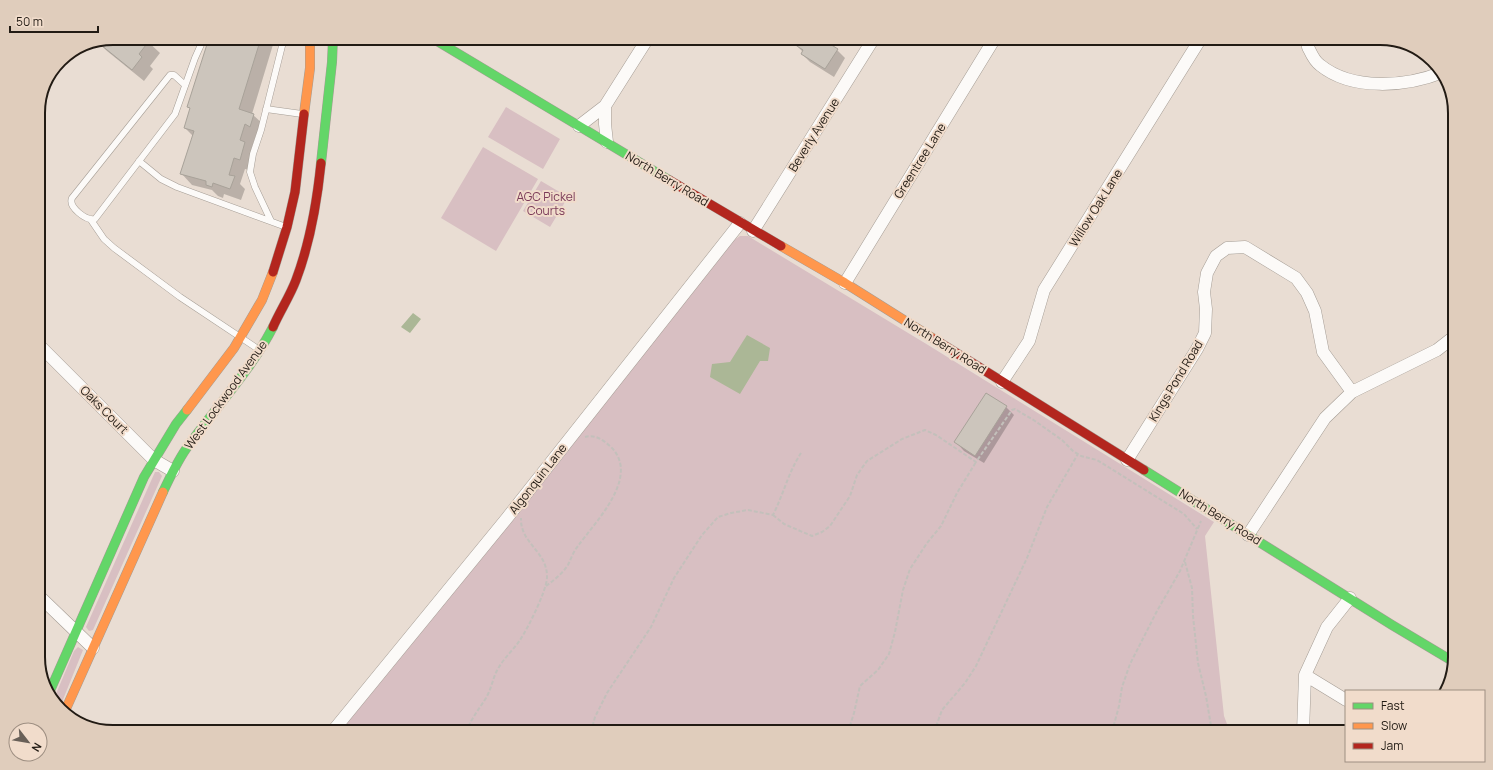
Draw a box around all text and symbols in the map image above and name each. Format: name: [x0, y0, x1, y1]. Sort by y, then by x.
scale bar: [10, 8, 98, 34]
text: 50 m: [16, 13, 43, 30]
street label: Beverly Avenue: [784, 95, 843, 175]
street label: Greentree Lane: [890, 120, 950, 202]
street label: North Berry Road: [623, 147, 712, 210]
street label: Willow Oak Lane: [1065, 166, 1126, 250]
park label: AGC Pickel Courts: [516, 188, 576, 219]
street label: North Berry Road: [901, 313, 990, 378]
street label: West Lockwood Avenue: [180, 337, 271, 453]
street label: Kings Pond Road: [1145, 337, 1207, 425]
street label: Oaks Court: [76, 382, 132, 438]
street label: Algonquin Lane: [505, 440, 571, 517]
street label: North Berry Road: [1176, 484, 1265, 549]
legend: [1345, 690, 1485, 762]
text: Fast: [1381, 697, 1405, 714]
text: Slow: [1381, 717, 1407, 734]
north arrow: [8, 722, 48, 762]
text: Jam: [1381, 737, 1403, 754]
text: N: [28, 740, 45, 755]

